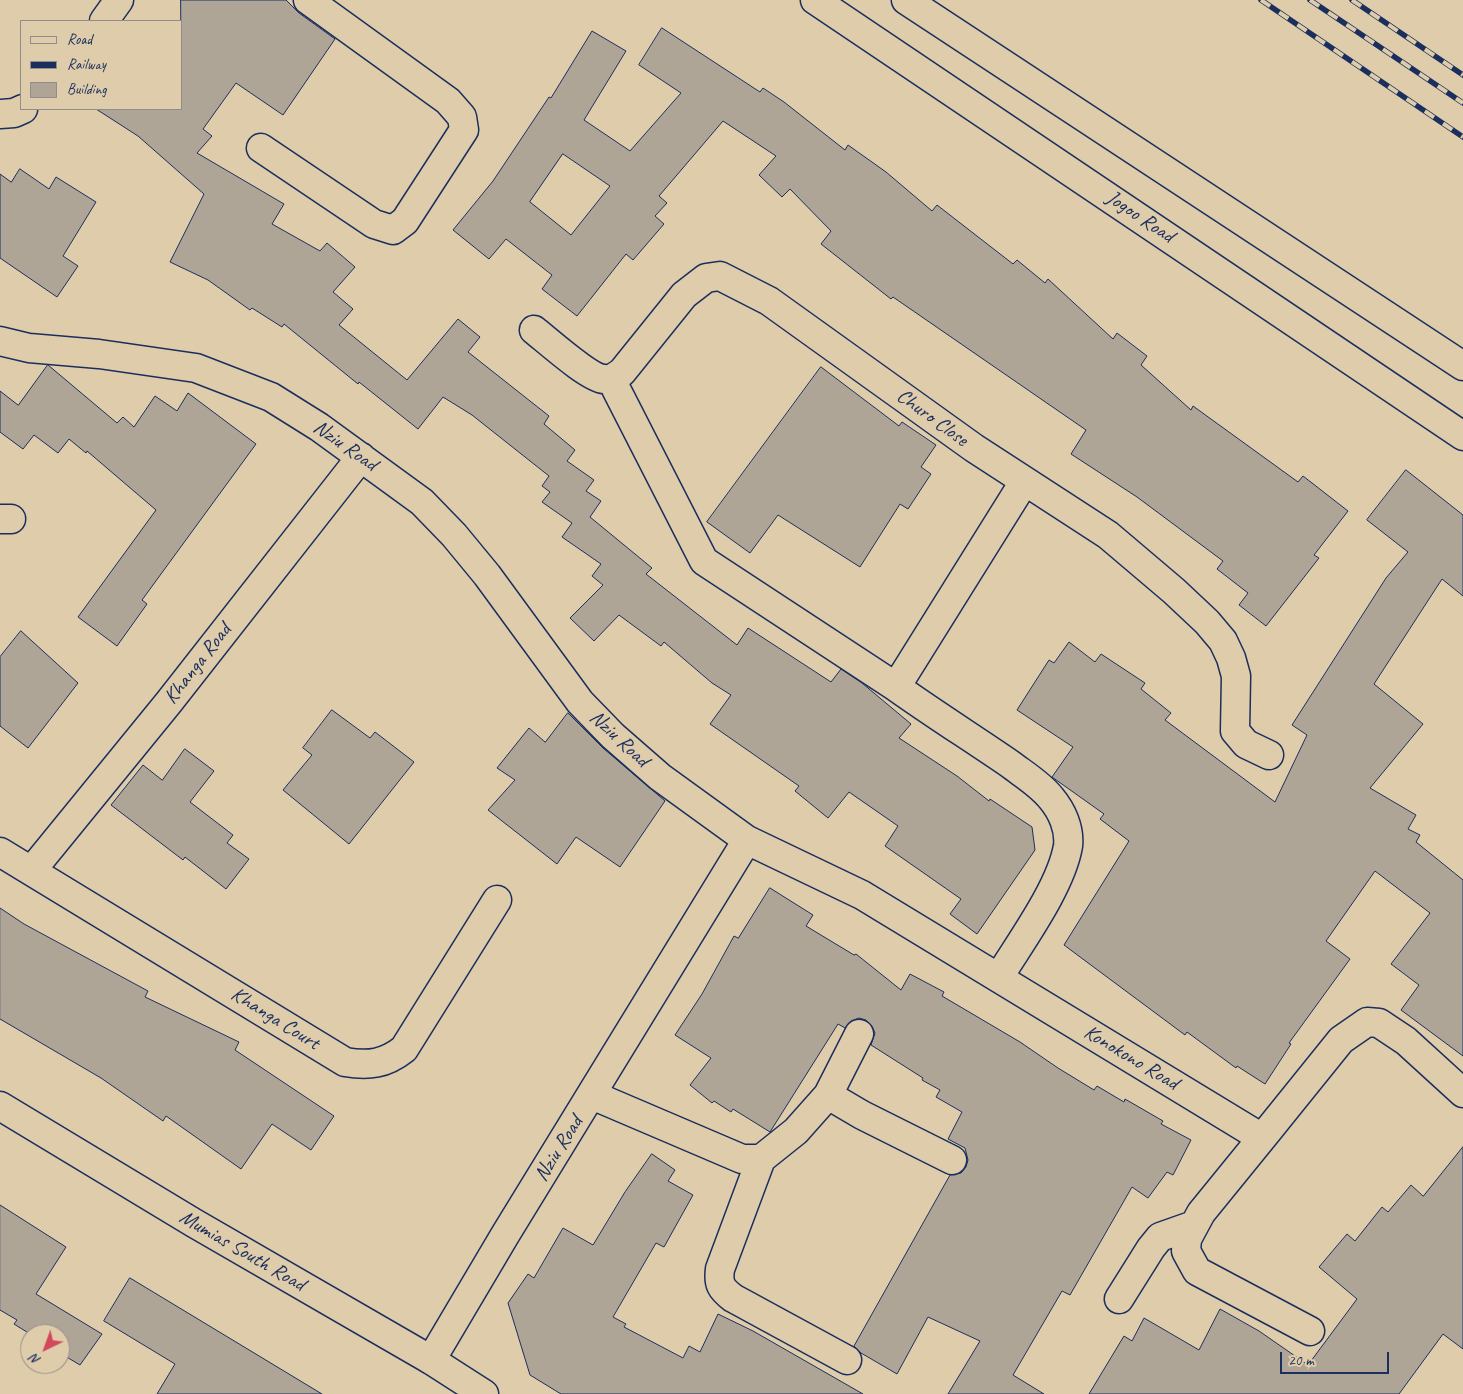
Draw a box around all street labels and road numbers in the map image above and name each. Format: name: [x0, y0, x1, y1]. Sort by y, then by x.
street label: Jogoo Road: [1101, 185, 1179, 249]
street label: Churo Close: [891, 384, 973, 452]
street label: Nziu Road: [308, 415, 382, 477]
street label: Khanga Road: [159, 619, 237, 709]
street label: Nziu Road: [584, 705, 654, 773]
street label: Khanga Court: [226, 982, 324, 1056]
street label: Konokono Road: [1079, 1020, 1183, 1096]
street label: Nziu Road: [529, 1112, 589, 1186]
street label: Mumias South Road: [175, 1205, 309, 1297]

